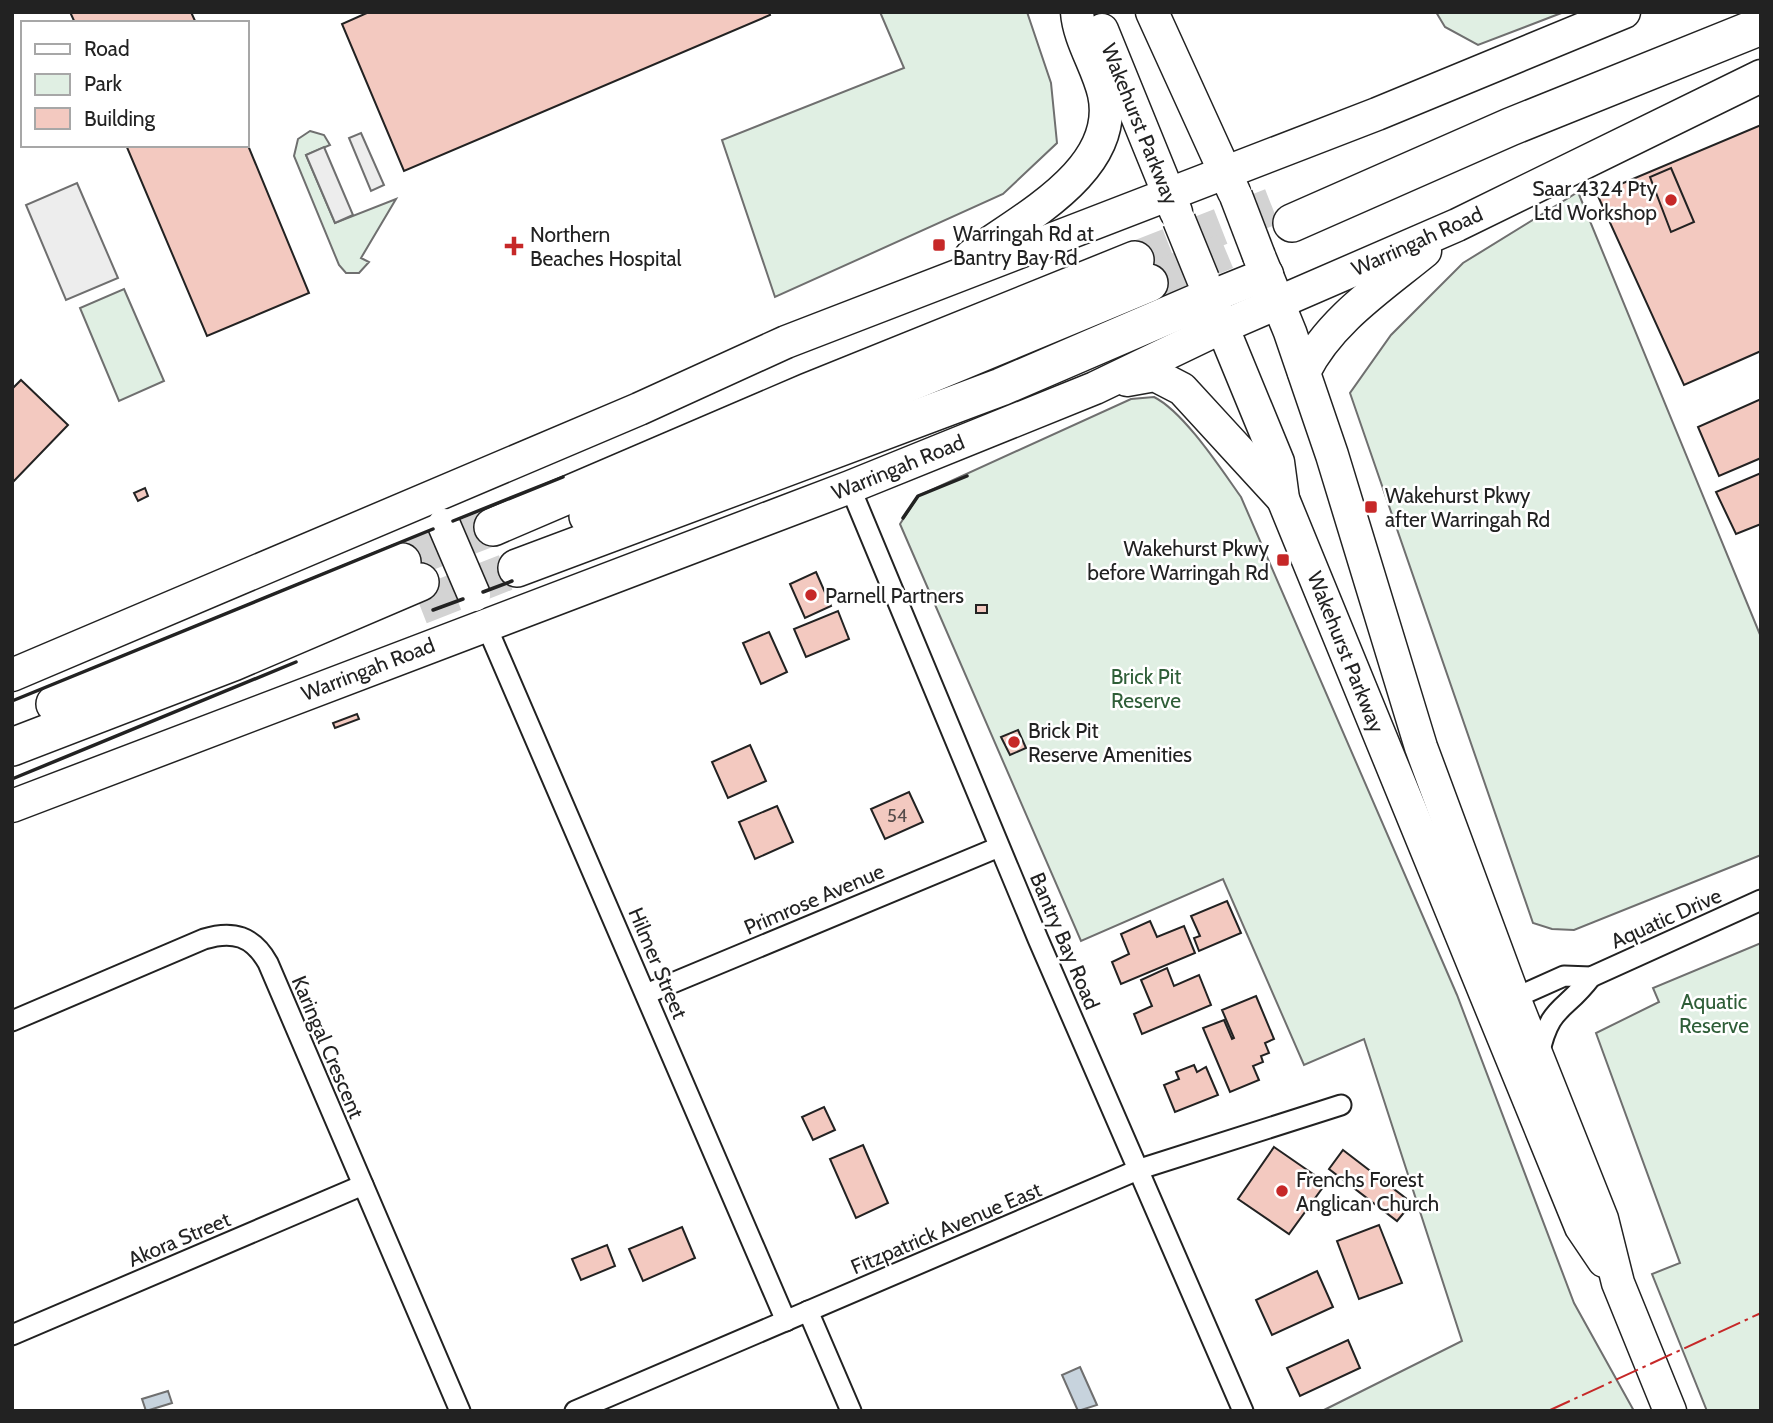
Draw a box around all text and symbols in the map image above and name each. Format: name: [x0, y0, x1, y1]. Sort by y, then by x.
legend: [21, 21, 248, 147]
text: Road: [84, 36, 130, 61]
street label: Wakehurst Parkway: [1096, 40, 1184, 209]
text: Park: [84, 71, 122, 96]
text: Building: [84, 106, 156, 131]
place label: Saar 4324 Pty Ltd Workshop: [1532, 176, 1657, 225]
marker: Saar 4324 Pty Ltd Workshop: [1663, 192, 1679, 208]
street label: Warringah Road: [1348, 201, 1486, 281]
place label: Warringah Rd at Bantry Bay Rd: [953, 221, 1094, 270]
place label: Northern Beaches Hospital: [530, 222, 682, 271]
marker: Northern Beaches Hospital: [504, 236, 524, 256]
marker: Warringah Rd at Bantry Bay Rd: [931, 237, 947, 253]
street label: Warringah Road: [828, 429, 968, 505]
place label: Wakehurst Pkwy after Warringah Rd: [1385, 483, 1550, 532]
marker: Wakehurst Pkwy after Warringah Rd: [1363, 499, 1379, 515]
place label: Wakehurst Pkwy before Warringah Rd: [1087, 536, 1269, 585]
marker: Wakehurst Pkwy before Warringah Rd: [1275, 552, 1291, 568]
street label: Wakehurst Parkway: [1302, 568, 1390, 737]
place label: Parnell Partners: [825, 583, 964, 608]
marker: Parnell Partners: [803, 587, 819, 603]
street label: Warringah Road: [298, 632, 438, 706]
park label: Brick Pit Reserve: [1111, 664, 1181, 713]
place label: Brick Pit Reserve Amenities: [1028, 718, 1192, 767]
marker: Brick Pit Reserve Amenities: [1006, 734, 1022, 750]
house number: 54: [887, 805, 907, 827]
street label: Primrose Avenue: [740, 858, 888, 940]
street label: Bantry Bay Road: [1025, 869, 1105, 1013]
street label: Aquatic Drive: [1607, 882, 1725, 953]
street label: Hilmer Street: [623, 904, 693, 1022]
street label: Karingal Crescent: [287, 972, 369, 1122]
park label: Aquatic Reserve: [1679, 989, 1749, 1038]
place label: Frenchs Forest Anglican Church: [1296, 1167, 1439, 1216]
street label: Fitzpatrick Avenue East: [847, 1177, 1045, 1279]
marker: Frenchs Forest Anglican Church: [1274, 1183, 1290, 1199]
street label: Akora Street: [124, 1206, 234, 1272]

